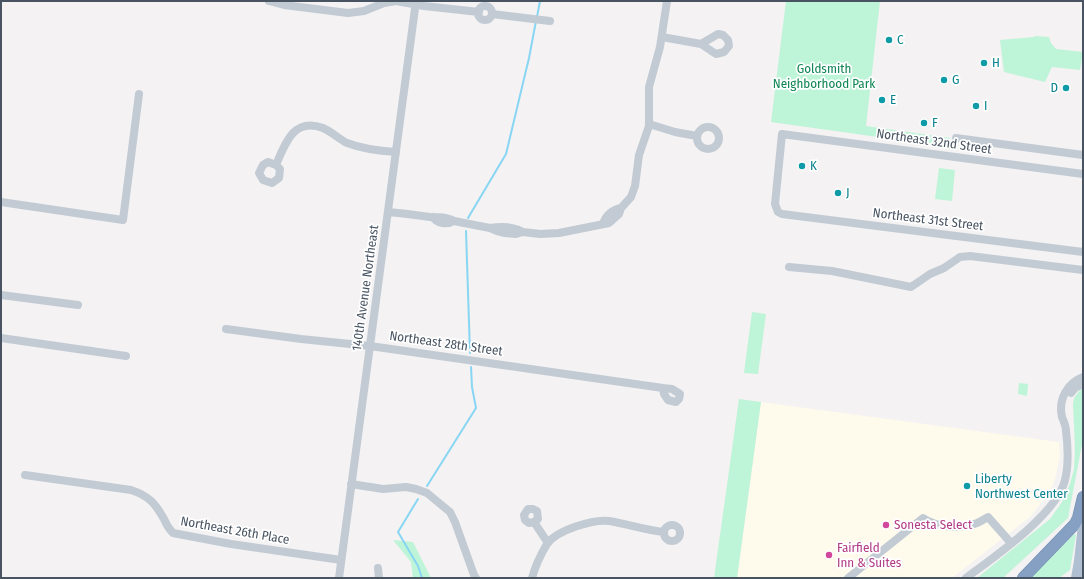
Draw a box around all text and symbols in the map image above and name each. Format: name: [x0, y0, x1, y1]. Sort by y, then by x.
place label: C: [897, 32, 904, 48]
marker: C: [884, 35, 894, 45]
place label: H: [992, 55, 1000, 71]
marker: H: [979, 58, 989, 68]
park label: Goldsmith Neighborhood Park: [773, 61, 875, 92]
place label: G: [952, 72, 959, 88]
marker: G: [939, 75, 949, 85]
place label: D: [1050, 80, 1058, 96]
marker: D: [1061, 83, 1071, 93]
place label: E: [890, 92, 896, 108]
marker: E: [877, 95, 887, 105]
place label: I: [984, 98, 987, 114]
marker: I: [971, 101, 981, 111]
place label: F: [932, 115, 938, 131]
marker: F: [919, 118, 929, 128]
street label: Northeast 32nd Street: [875, 126, 993, 158]
place label: K: [810, 158, 817, 174]
marker: K: [797, 161, 807, 171]
place label: J: [846, 185, 850, 201]
marker: J: [833, 188, 843, 198]
street label: Northeast 31st Street: [872, 205, 984, 235]
street label: 140th Avenue Northeast: [349, 224, 383, 352]
street label: Northeast 28th Street: [388, 328, 504, 360]
place label: Liberty Northwest Center: [975, 471, 1068, 502]
marker: Liberty Northwest Center: [962, 481, 972, 491]
street label: Northeast 26th Place: [179, 514, 291, 548]
place label: Sonesta Select: [894, 517, 972, 533]
marker: Sonesta Select: [881, 520, 891, 530]
place label: Fairfield Inn & Suites: [837, 540, 901, 571]
marker: Fairfield Inn & Suites: [824, 550, 834, 560]

